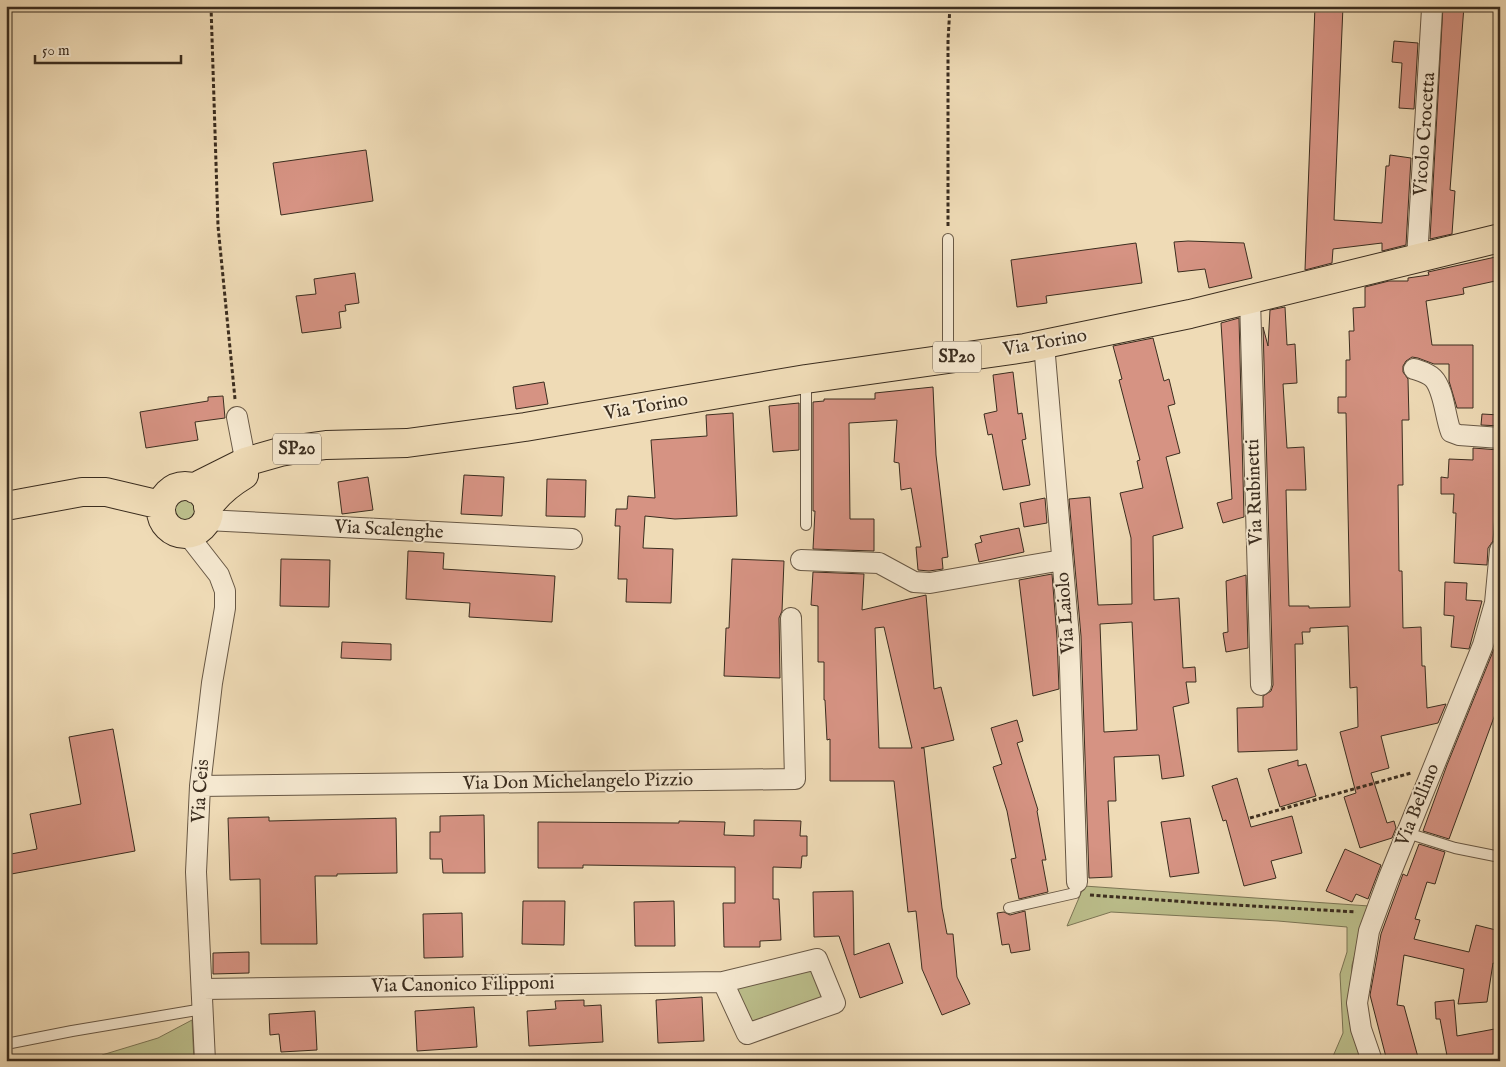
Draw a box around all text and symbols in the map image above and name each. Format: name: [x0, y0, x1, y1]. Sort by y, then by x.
scale bar: [35, 32, 181, 64]
text: 50 m: [42, 41, 70, 60]
street label: Vicolo Crocetta: [1409, 70, 1441, 198]
street label: Via Torino: [1000, 324, 1089, 362]
road number: SP20: [933, 342, 981, 372]
street label: Via Torino: [601, 388, 690, 426]
road number: SP20: [273, 434, 321, 464]
street label: Via Rubinetti: [1241, 439, 1269, 546]
street label: Via Scalenghe: [333, 515, 444, 545]
street label: Via Laiolo: [1051, 571, 1081, 656]
street label: Via Ceis: [187, 758, 215, 825]
street label: Via Bellino: [1390, 760, 1445, 851]
street label: Via Don Michelangelo Pizzio: [462, 768, 693, 796]
street label: Via Canonico Filipponi: [370, 971, 555, 999]

